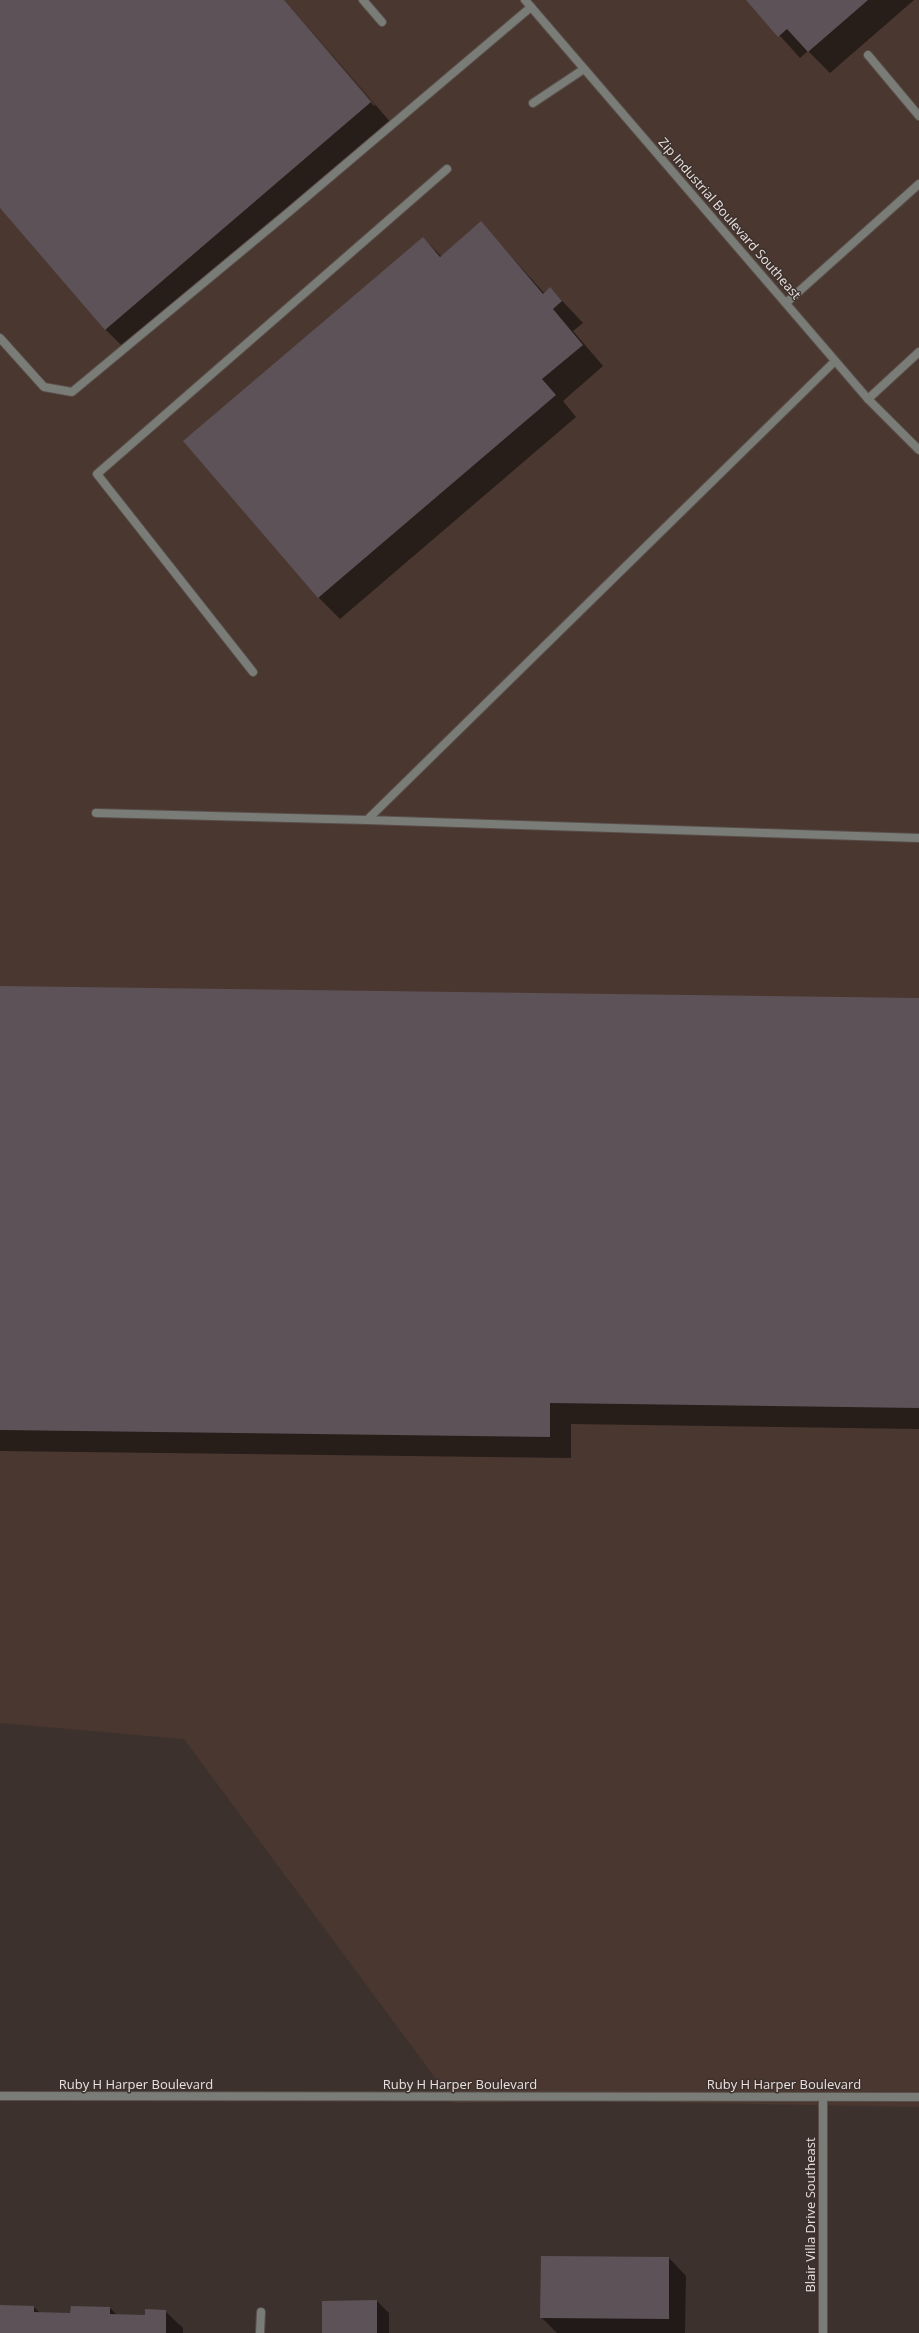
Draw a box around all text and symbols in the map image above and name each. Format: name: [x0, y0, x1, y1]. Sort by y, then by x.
street label: Zip Industrial Boulevard Southeast: [655, 135, 803, 303]
street label: Ruby H Harper Boulevard: [59, 2077, 213, 2093]
street label: Ruby H Harper Boulevard: [383, 2077, 537, 2093]
street label: Ruby H Harper Boulevard: [707, 2077, 861, 2093]
street label: Blair Villa Drive Southeast: [803, 2137, 819, 2293]

